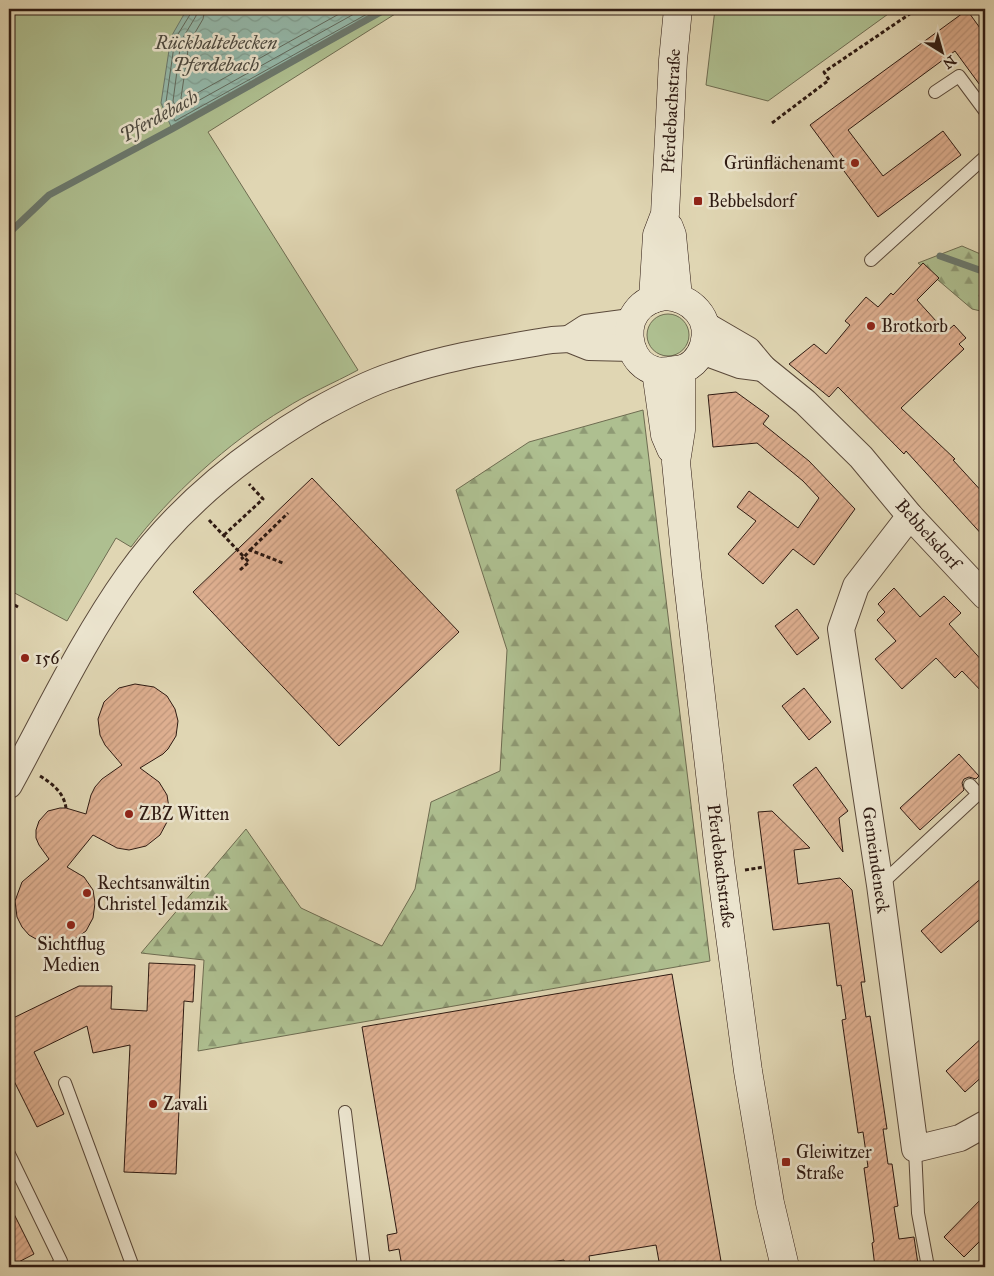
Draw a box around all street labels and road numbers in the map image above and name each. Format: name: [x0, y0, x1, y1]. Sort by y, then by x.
street label: Pferdebachstraße: [657, 48, 685, 174]
street label: Bebbelsdorf: [891, 494, 967, 576]
street label: Pferdebachstraße: [702, 803, 740, 929]
street label: Gemeindeneck: [858, 805, 894, 915]

